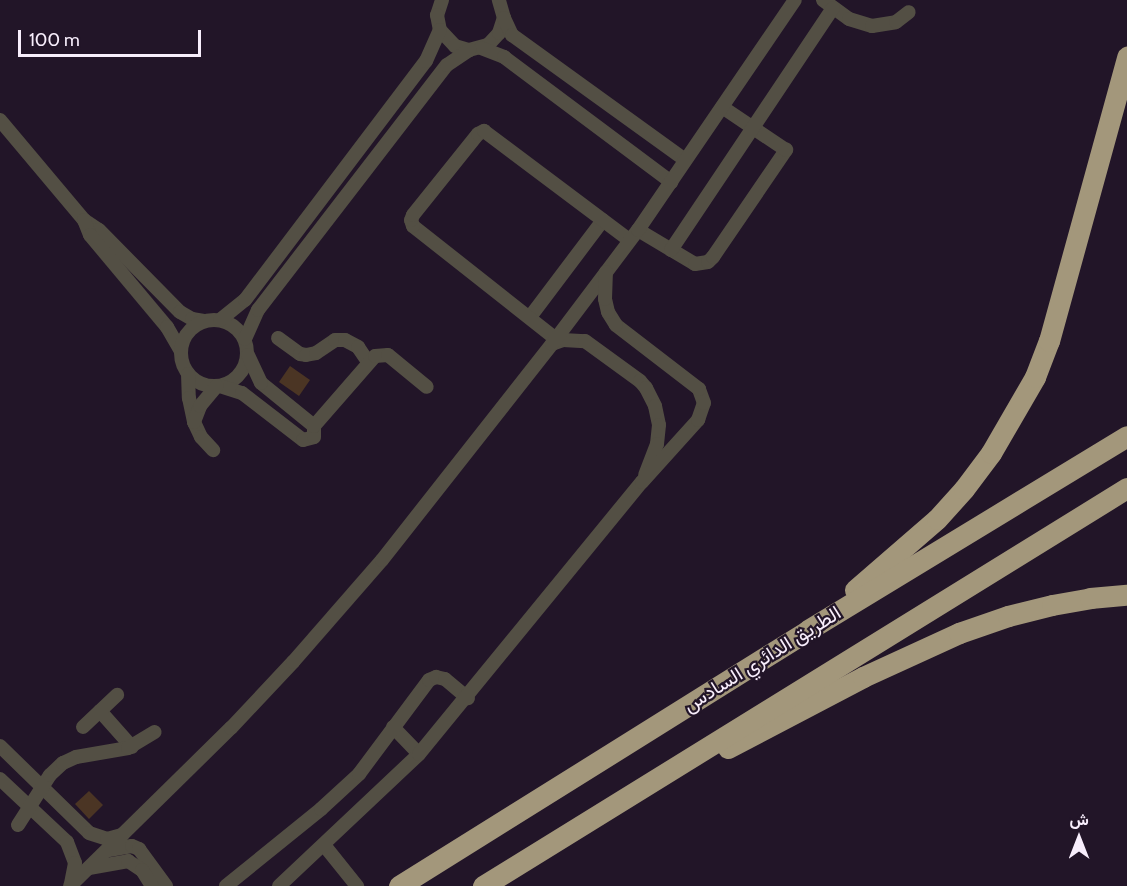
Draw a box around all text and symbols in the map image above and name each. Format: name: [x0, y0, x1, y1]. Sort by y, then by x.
scale bar: [21, 18, 204, 56]
text: 100 m: [29, 29, 80, 51]
street label: الطريق الدائري السادس: [679, 601, 845, 717]
north arrow: [1049, 808, 1109, 868]
text: ش: [1069, 810, 1089, 829]

